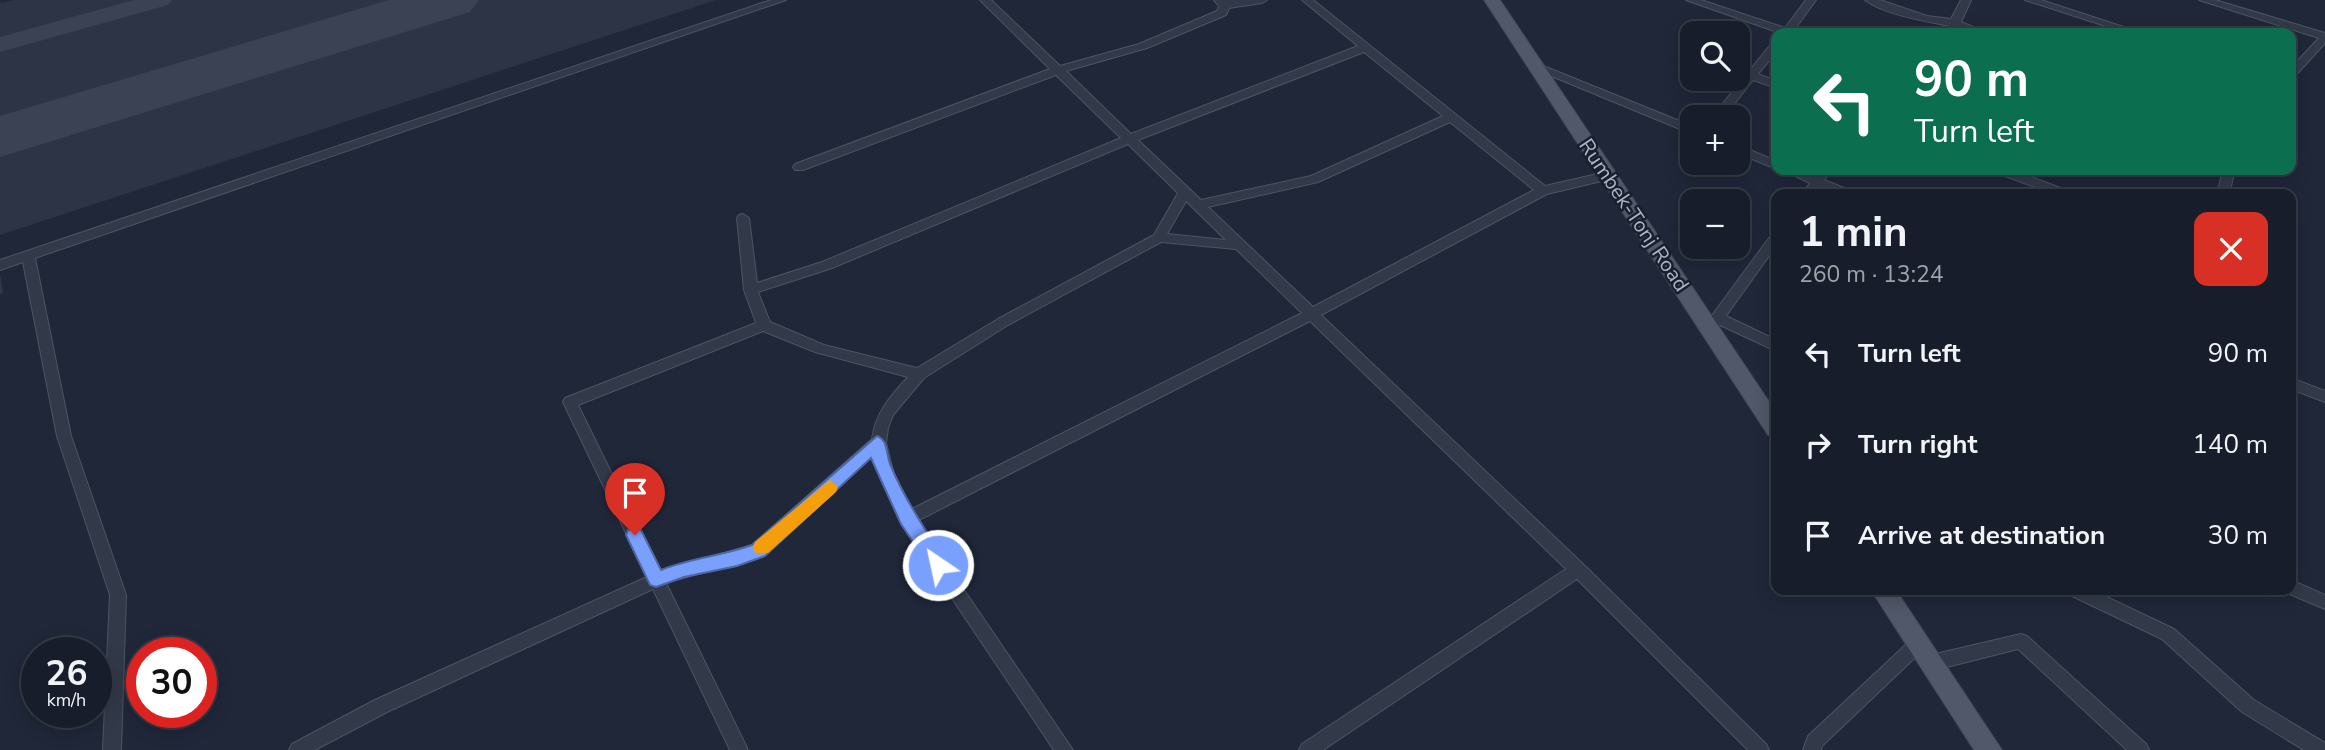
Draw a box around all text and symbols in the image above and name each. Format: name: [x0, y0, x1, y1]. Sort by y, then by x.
map controls: [1680, 21, 1750, 259]
button: search: [1680, 21, 1750, 91]
text: 90 m: [1914, 46, 2029, 113]
icon: left: [1799, 56, 1890, 147]
button: +: [1680, 105, 1750, 175]
text: Turn left: [1914, 110, 2034, 153]
street label: Rumbek-Tonj Road: [1572, 133, 1696, 297]
button: −: [1680, 189, 1750, 259]
text: 1 min: [1799, 204, 1908, 261]
button: close: [2194, 212, 2268, 286]
text: 260 m · 13:24: [1799, 259, 1944, 290]
icon: left: [1799, 335, 1837, 373]
text: Turn left: [1858, 336, 1961, 371]
text: 90 m: [2208, 336, 2268, 371]
icon: right: [1799, 426, 1837, 464]
text: Turn right: [1858, 427, 1977, 462]
text: 140 m: [2192, 427, 2268, 462]
pin: [605, 463, 665, 535]
icon: arrive: [616, 474, 654, 512]
icon: arrive: [1799, 517, 1837, 555]
text: Arrive at destination: [1858, 518, 2105, 553]
text: 30 m: [2208, 518, 2268, 553]
position arrow: [901, 528, 975, 602]
speed limit sign: 30: [126, 637, 217, 728]
text: 26: [45, 650, 88, 697]
text: km/h: [47, 688, 86, 712]

